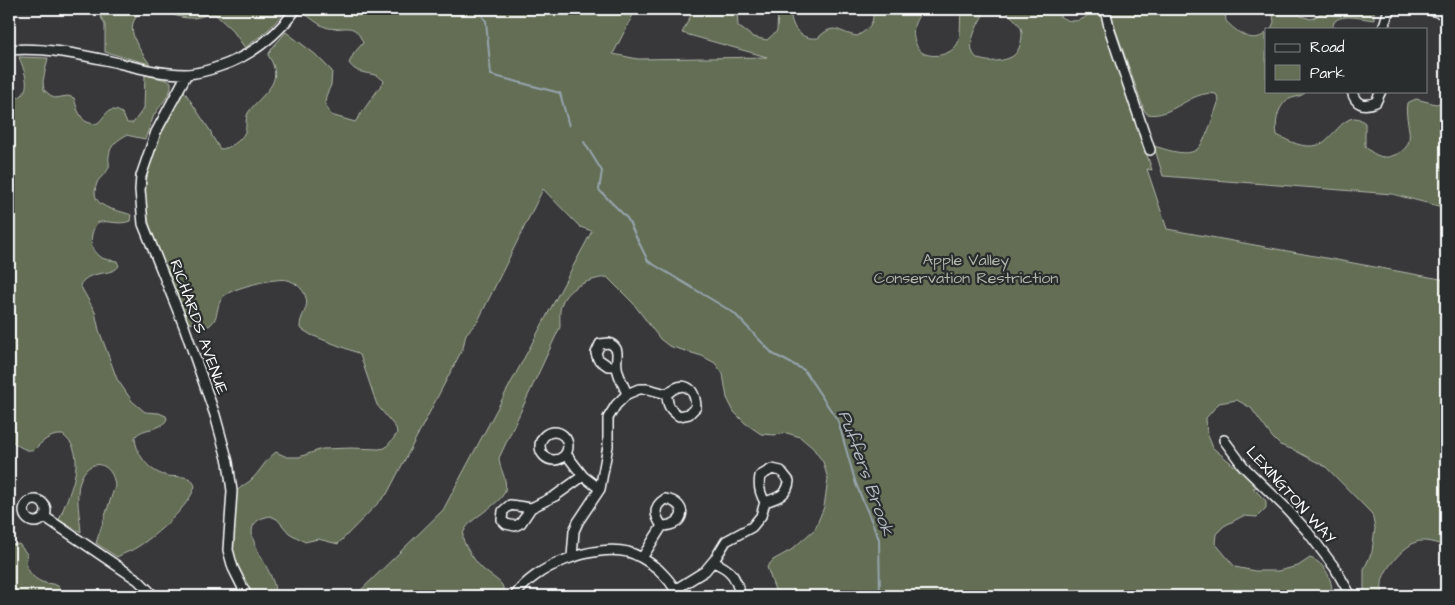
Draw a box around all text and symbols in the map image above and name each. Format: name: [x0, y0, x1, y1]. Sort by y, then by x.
legend: [1265, 28, 1428, 92]
text: Road: [1310, 37, 1345, 58]
text: Park: [1310, 63, 1345, 84]
park label: Apple Valley Conservation Restriction: [874, 249, 1058, 289]
street label: RICHARDS AVENUE: [164, 257, 234, 398]
water label: Puffers Brook: [832, 407, 901, 540]
street label: LEXINGTON WAY: [1241, 441, 1341, 549]

